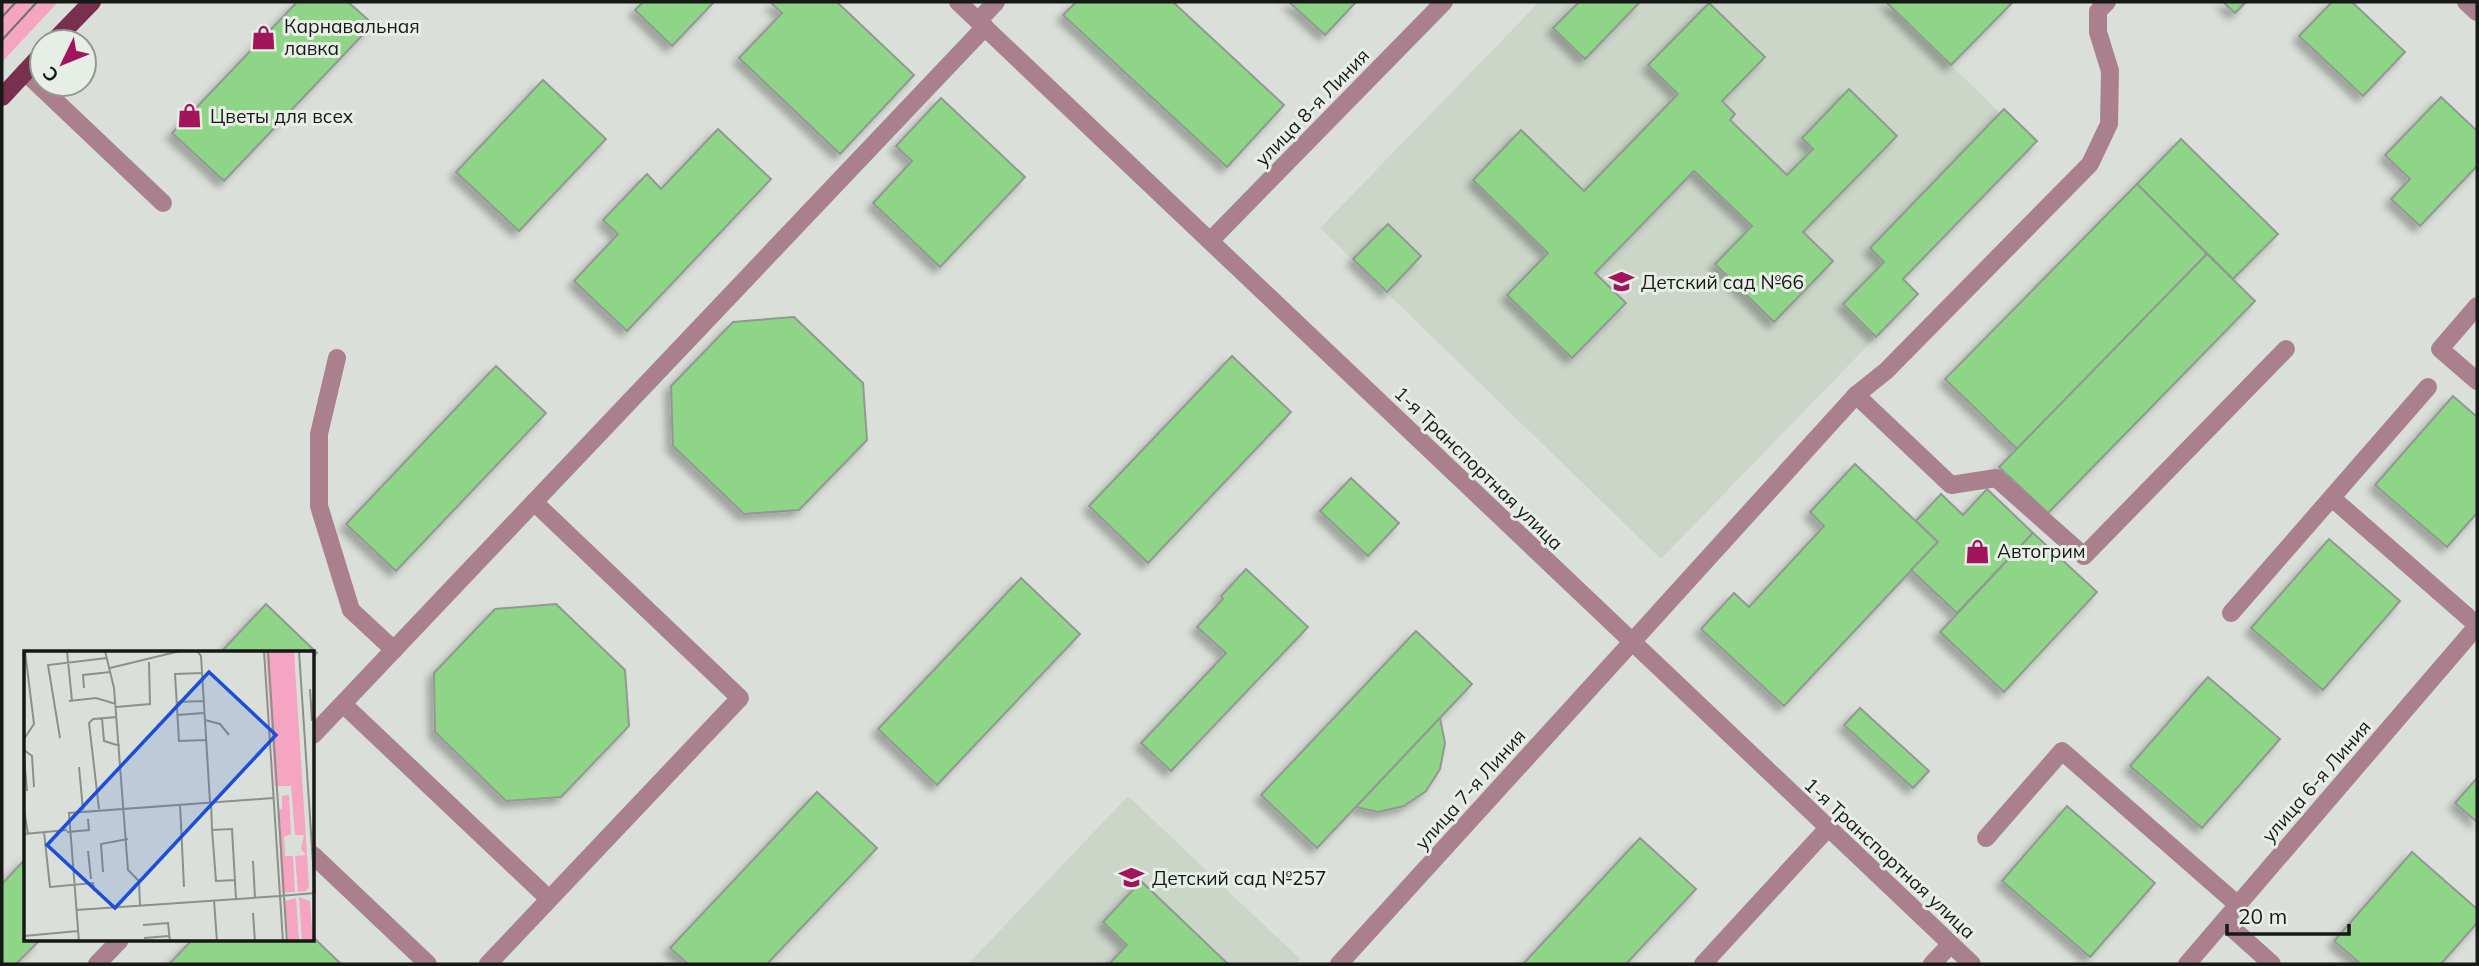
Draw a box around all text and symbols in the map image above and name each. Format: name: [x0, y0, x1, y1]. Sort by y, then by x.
place label: Карнавальная лавка: [284, 14, 420, 60]
shop icon: Карнавальная лавка: [250, 23, 278, 51]
north arrow: [28, 28, 98, 98]
street label: улица 8-я Линия: [1250, 43, 1374, 171]
text: С: [37, 62, 64, 88]
shop icon: Цветы для всех: [176, 102, 204, 130]
place label: Цветы для всех: [210, 104, 354, 128]
school or university icon: Детский сад №66: [1607, 268, 1635, 296]
place label: Детский сад №66: [1641, 270, 1804, 294]
street label: 1-я Транспортная улица: [1390, 381, 1568, 555]
shop icon: Автогрим: [1963, 537, 1991, 565]
place label: Автогрим: [1997, 539, 2086, 563]
inset map: [24, 651, 315, 942]
street label: улица 6-я Линия: [2256, 715, 2376, 847]
street label: улица 7-я Линия: [1410, 724, 1530, 854]
street label: 1-я Транспортная улица: [1799, 772, 1981, 944]
school or university icon: Детский сад №257: [1118, 864, 1146, 892]
place label: Детский сад №257: [1152, 866, 1326, 890]
scale bar: [2227, 892, 2350, 936]
text: 20 m: [2238, 903, 2287, 929]

